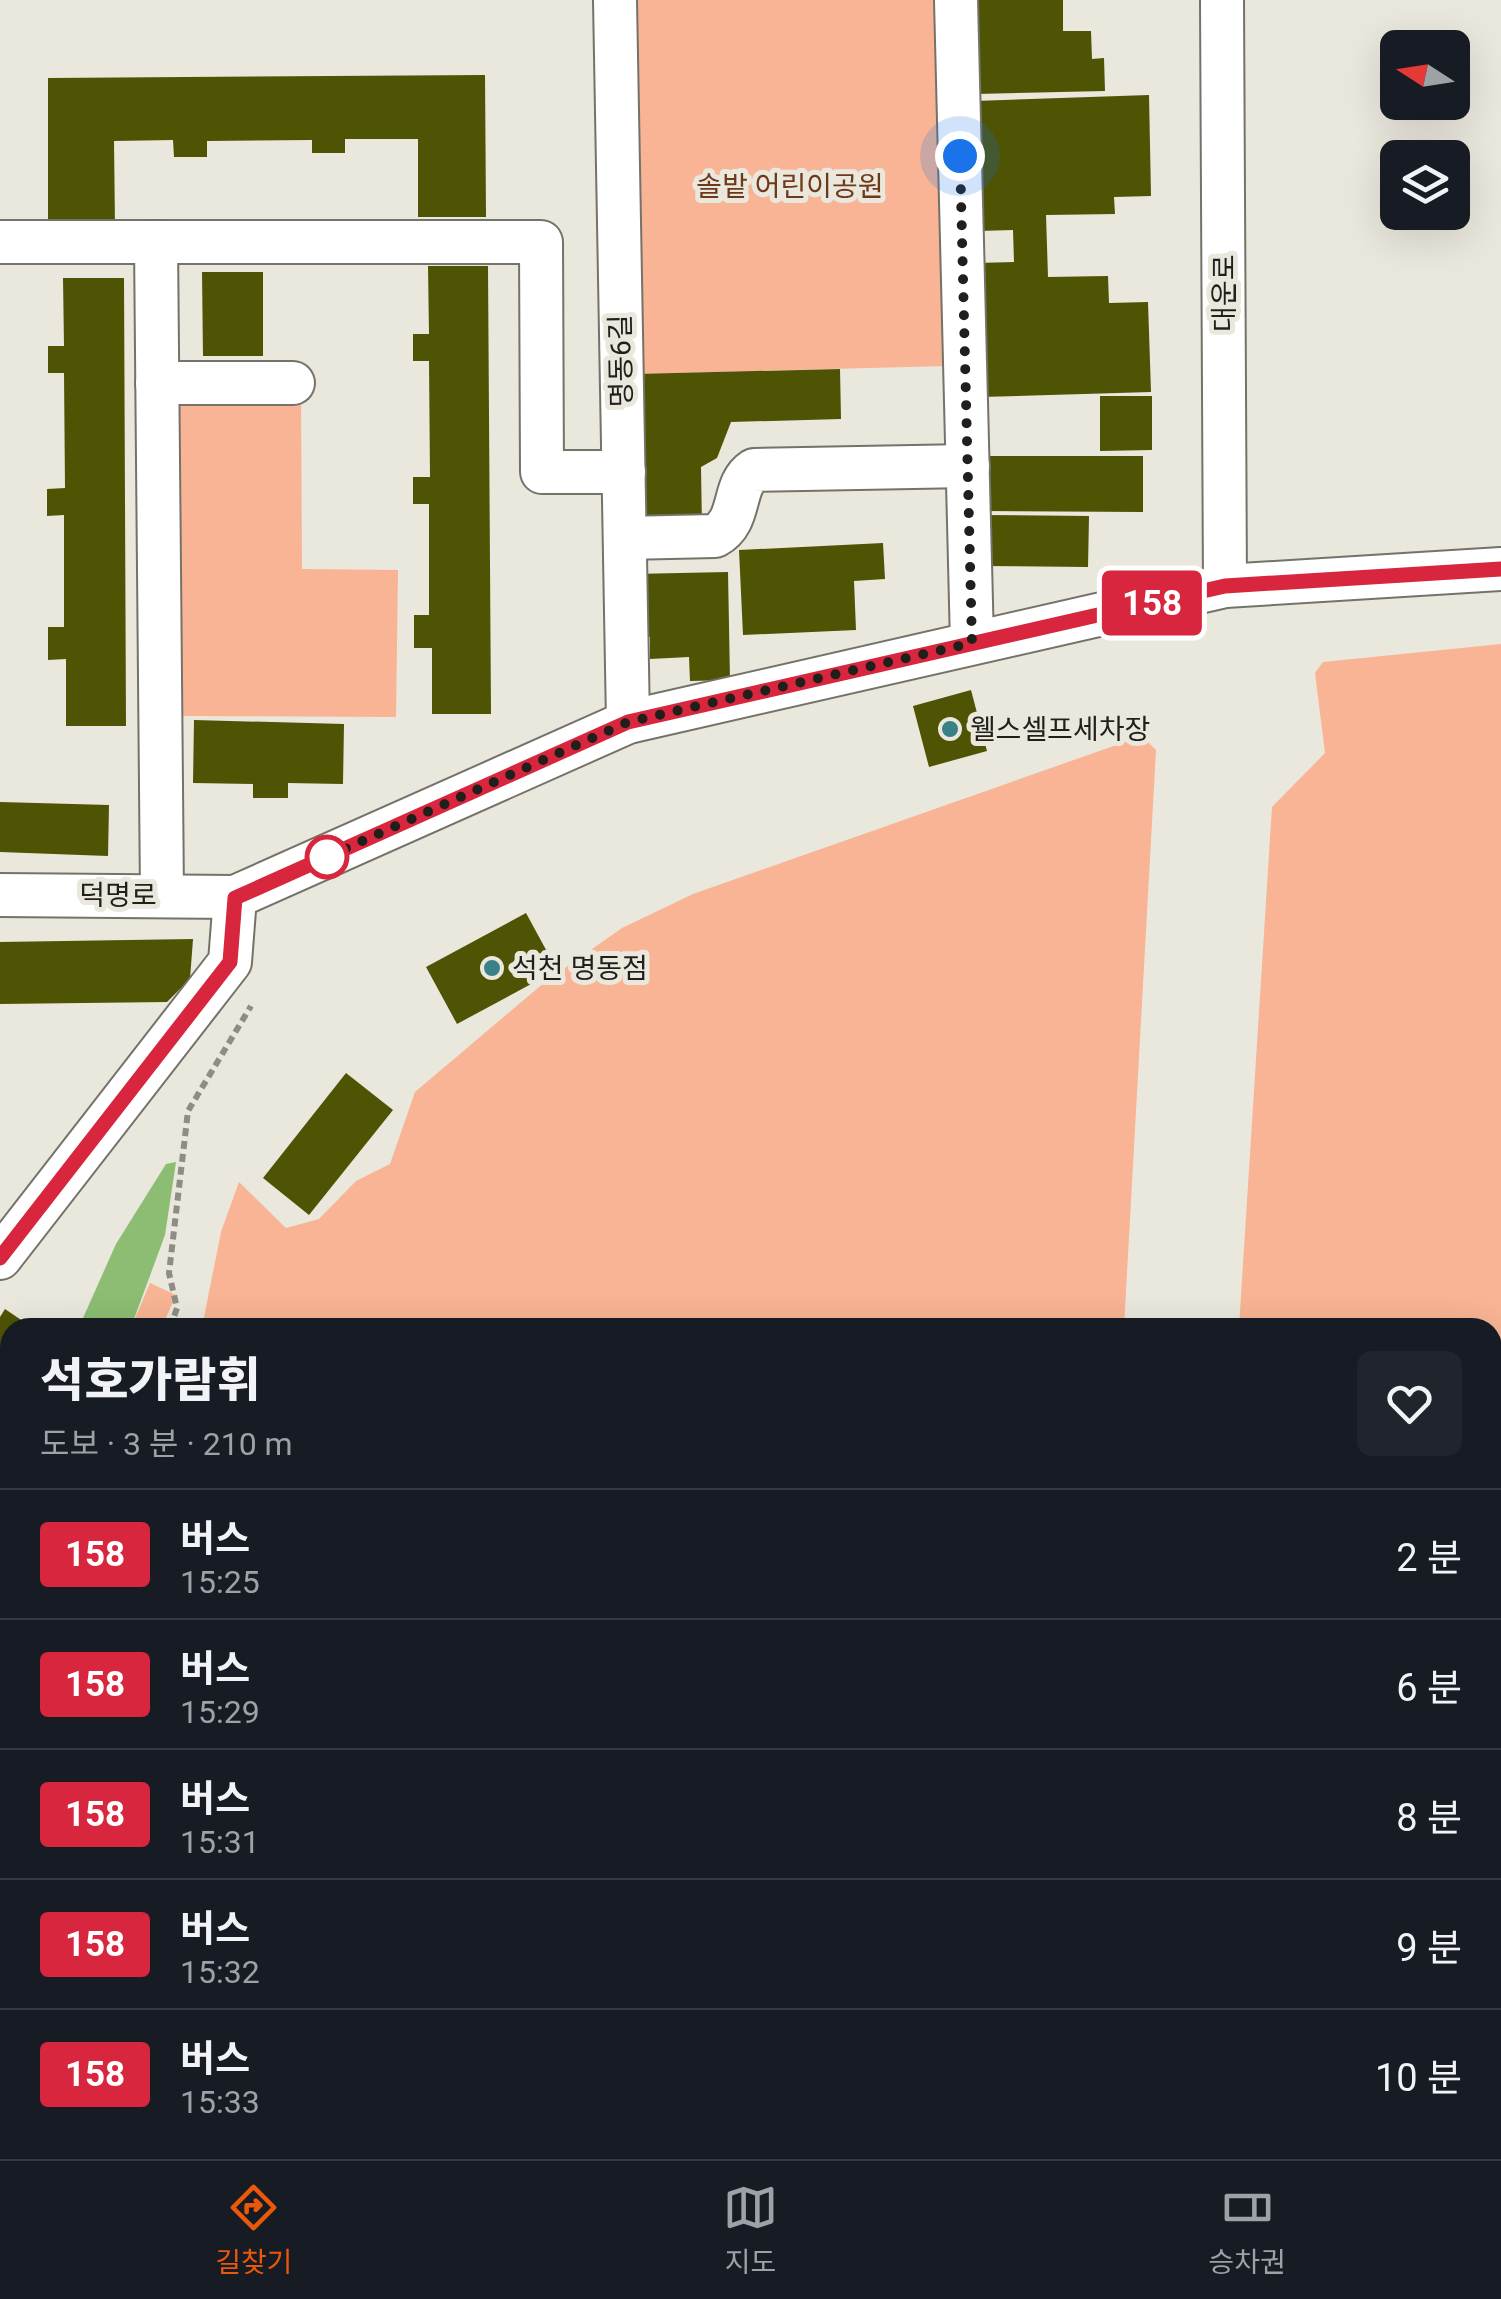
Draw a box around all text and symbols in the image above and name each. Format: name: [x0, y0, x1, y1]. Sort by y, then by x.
north arrow: [1380, 30, 1470, 120]
map controls: [1380, 30, 1470, 230]
your location: [935, 131, 985, 181]
button: layers: [1380, 140, 1470, 230]
park label: 솔밭 어린이공원: [696, 170, 884, 203]
street label: 대운로: [1208, 254, 1241, 332]
street label: 명동6길: [604, 314, 638, 408]
line badge: 158: [1094, 570, 1210, 636]
text: 158: [1122, 583, 1182, 624]
place label: 웰스셀프세차장: [970, 713, 1150, 746]
marker: 웰스셀프세차장: [939, 718, 961, 740]
unlabelled marker: [306, 836, 348, 878]
street label: 덕명로: [79, 879, 157, 912]
place label: 석천 명동점: [512, 952, 648, 985]
marker: 석천 명동점: [481, 957, 503, 979]
button: heart: [1357, 1351, 1462, 1456]
text: 석호가람휘: [40, 1352, 261, 1409]
text: 도보 · 3 분 · 210 m: [40, 1425, 293, 1463]
text: 버스: [180, 1517, 250, 1561]
text: 158: [65, 1534, 125, 1575]
text: 2 분: [1396, 1536, 1462, 1580]
text: 15:25: [180, 1563, 260, 1601]
text: 버스: [180, 1647, 250, 1691]
text: 158: [65, 1664, 125, 1705]
text: 6 분: [1396, 1666, 1462, 1710]
text: 15:29: [180, 1693, 260, 1731]
text: 버스: [180, 1777, 250, 1821]
text: 158: [65, 1794, 125, 1835]
text: 8 분: [1396, 1796, 1462, 1840]
text: 15:31: [180, 1823, 260, 1861]
text: 버스: [180, 1907, 250, 1951]
text: 158: [65, 1924, 125, 1965]
text: 9 분: [1396, 1926, 1462, 1970]
text: 15:32: [180, 1953, 260, 1991]
text: 버스: [180, 2037, 250, 2081]
text: 158: [65, 2054, 125, 2095]
text: 10 분: [1375, 2056, 1462, 2100]
text: 15:33: [180, 2083, 260, 2121]
tab: 길찾기: [215, 2180, 293, 2280]
tab: 지도: [723, 2180, 778, 2280]
tab: 승차권: [1208, 2180, 1286, 2280]

